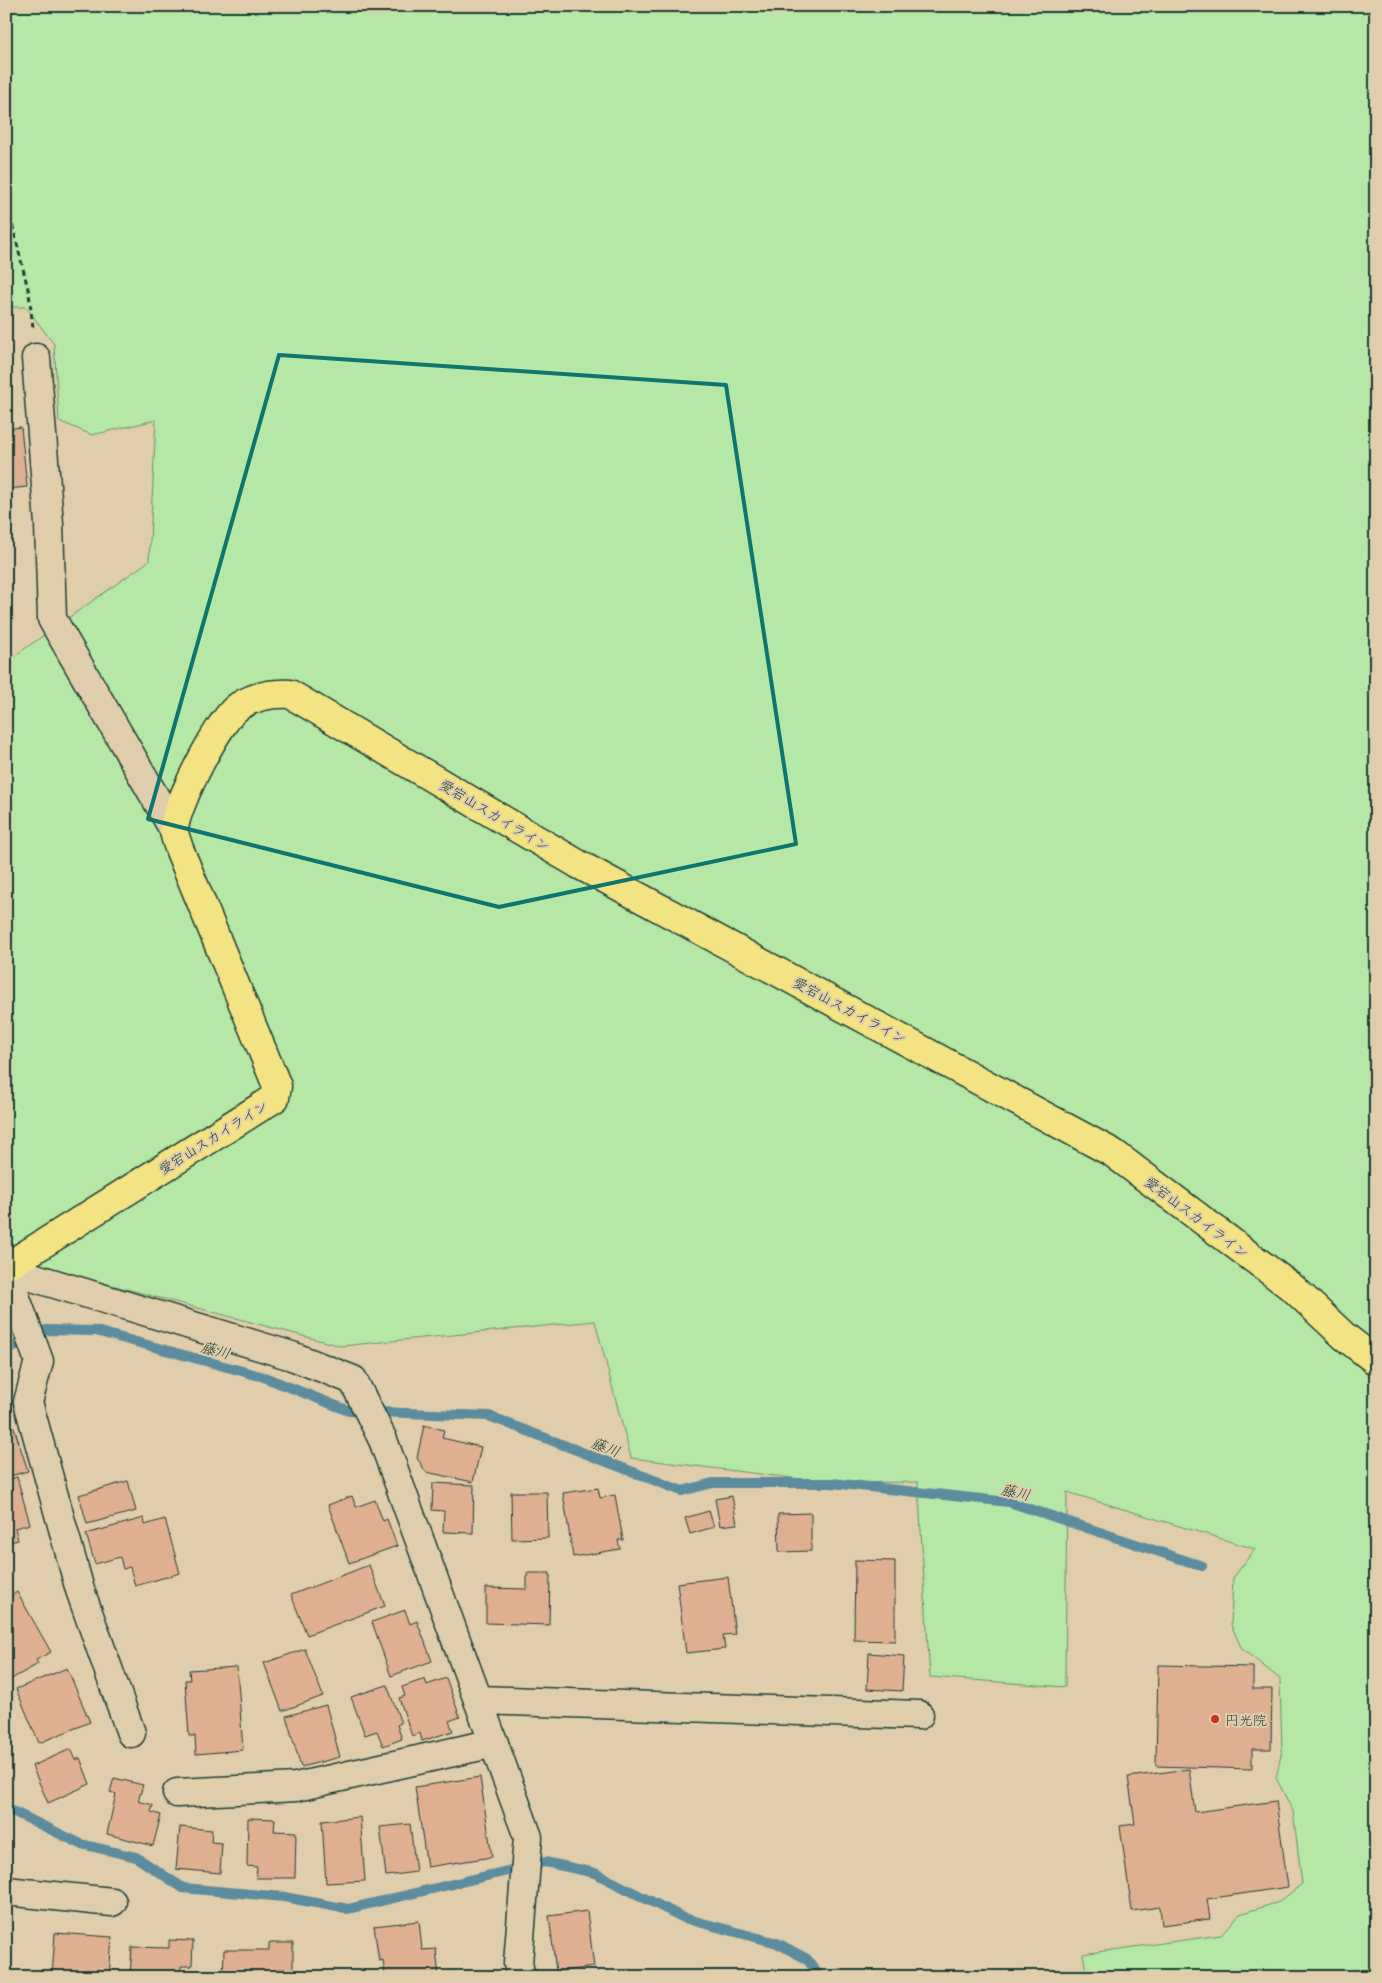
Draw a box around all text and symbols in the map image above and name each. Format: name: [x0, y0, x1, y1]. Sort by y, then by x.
street label: 愛宕山スカイライン: [436, 774, 554, 856]
street label: 愛宕山スカイライン: [790, 971, 910, 1049]
street label: 愛宕山スカイライン: [154, 1095, 272, 1179]
street label: 愛宕山スカイライン: [1141, 1171, 1253, 1263]
water label: 藤川: [199, 1334, 233, 1364]
water label: 藤川: [588, 1430, 624, 1462]
water label: 藤川: [999, 1476, 1033, 1506]
place label: 円光院: [1225, 1709, 1267, 1730]
marker: 円光院: [1209, 1713, 1221, 1725]

